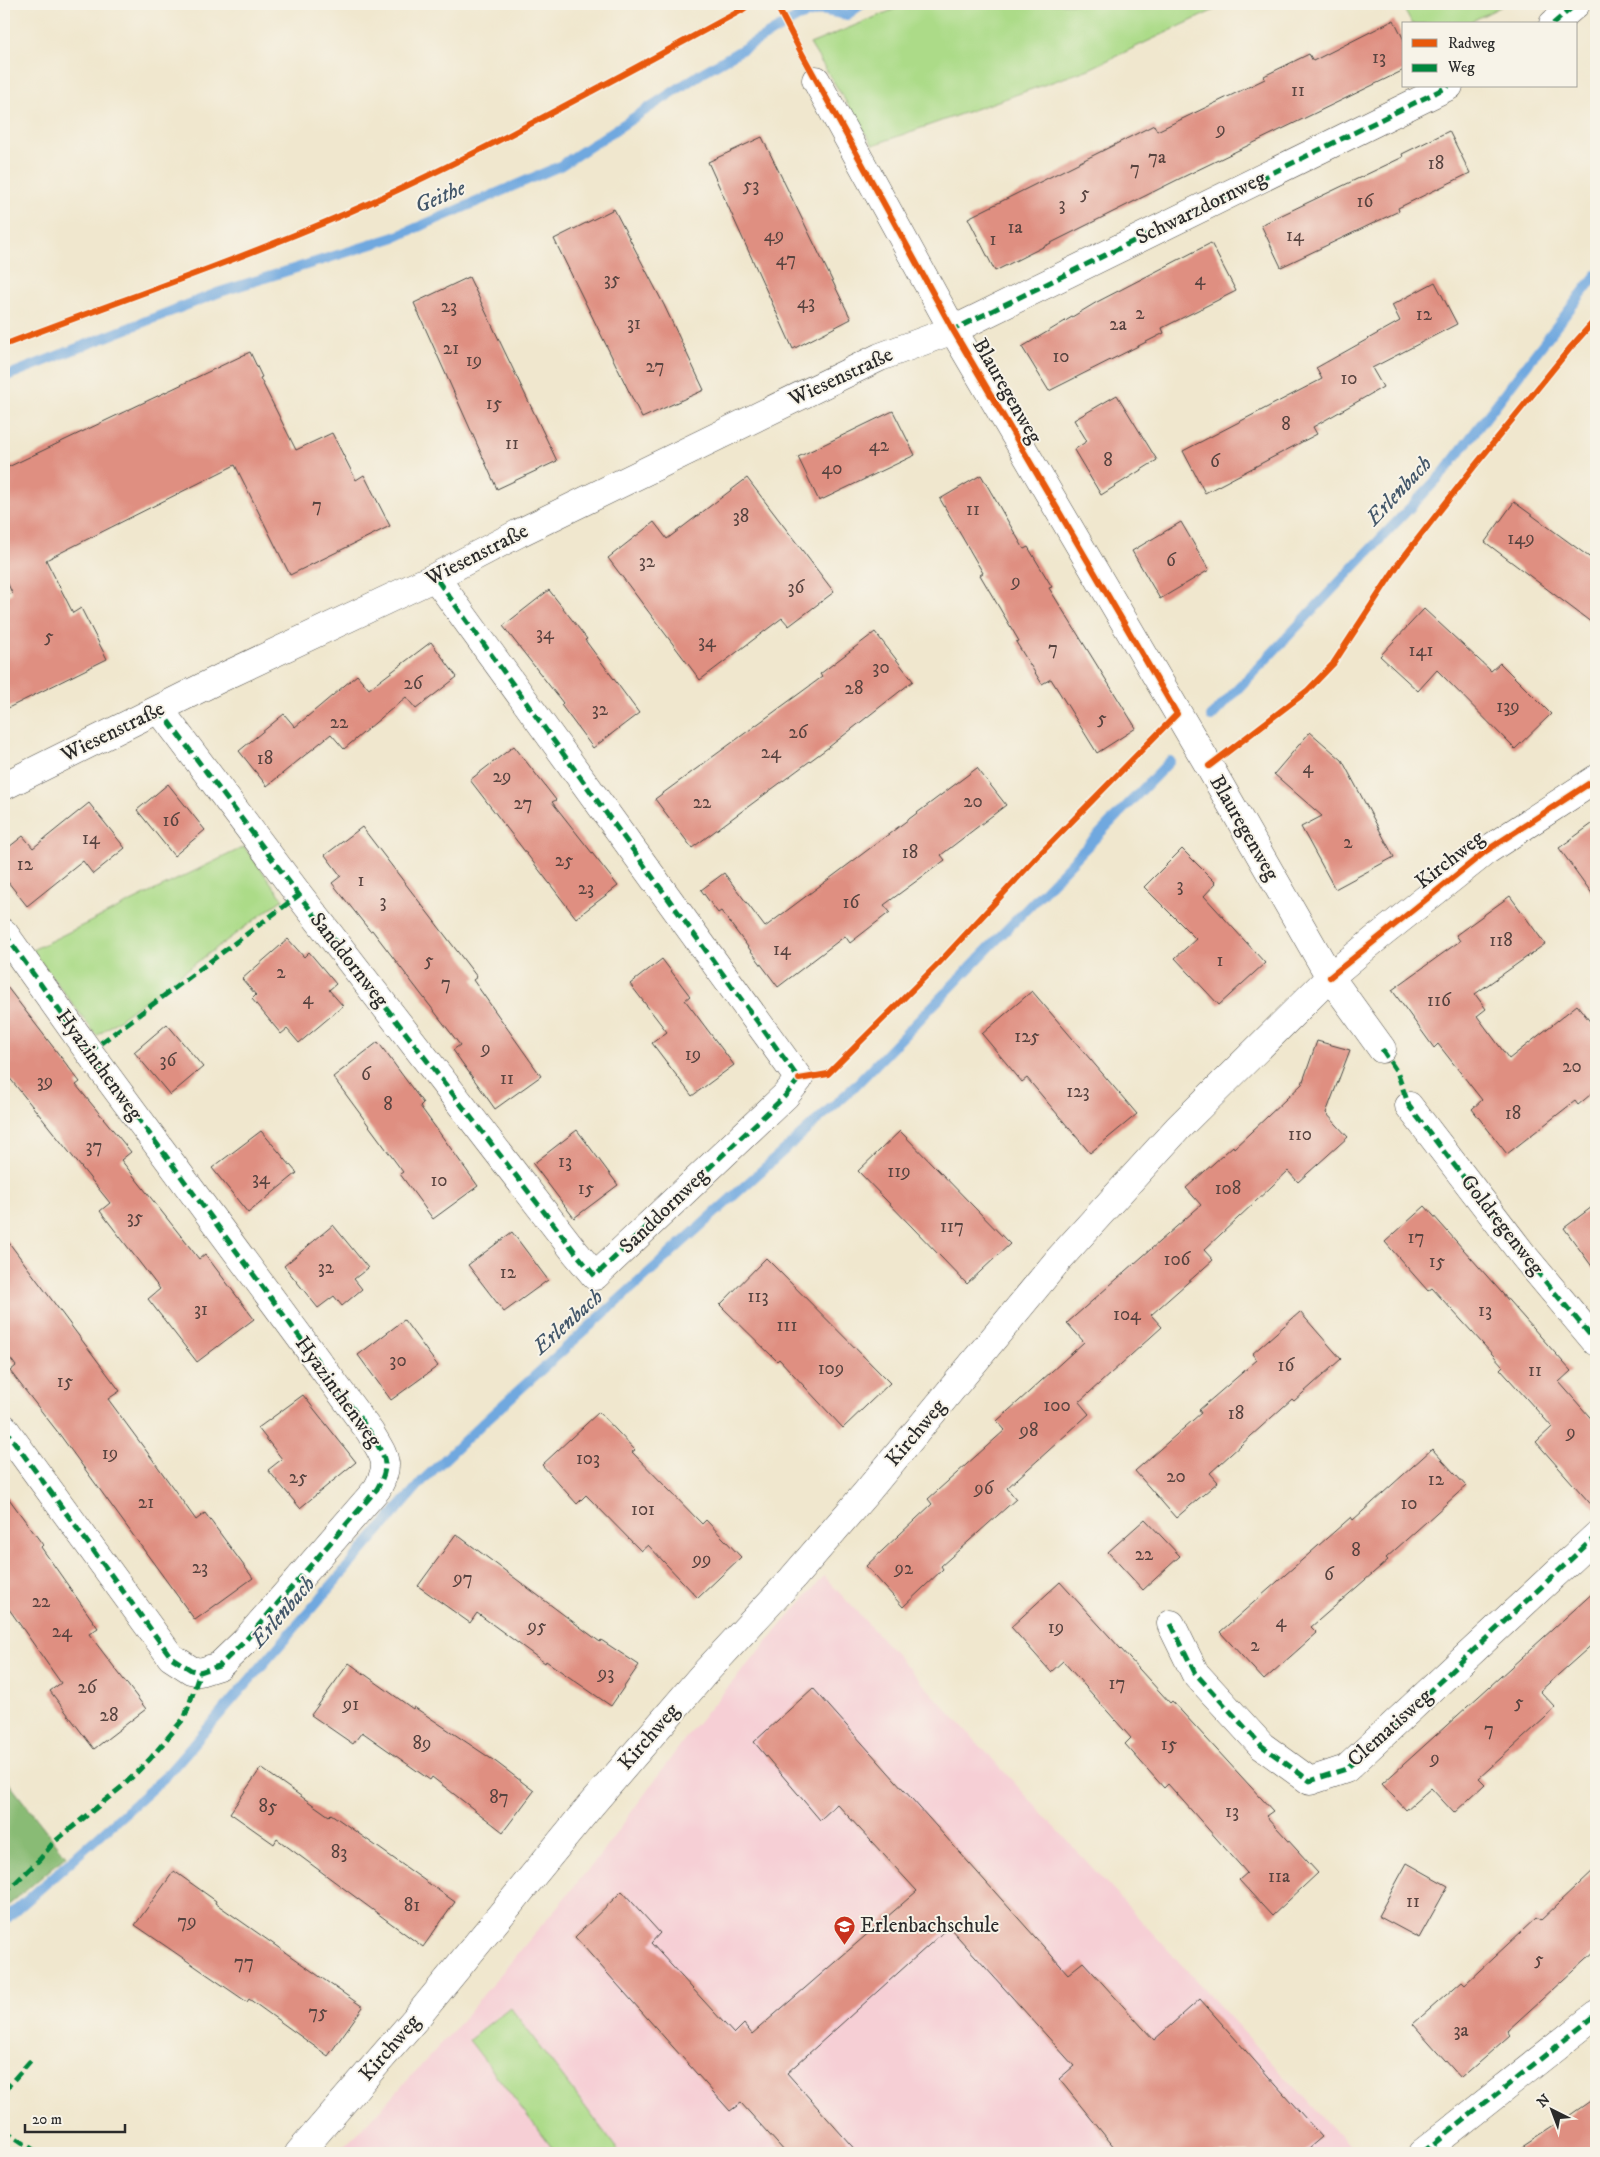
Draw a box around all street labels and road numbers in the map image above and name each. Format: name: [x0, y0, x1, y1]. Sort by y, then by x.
street label: Schwarzdornweg: [1132, 165, 1271, 251]
street label: Blauregenweg: [966, 334, 1048, 449]
street label: Wiesenstraße: [784, 341, 897, 413]
street label: Wiesenstraße: [420, 518, 533, 592]
street label: Wiesenstraße: [56, 696, 169, 769]
street label: Blauregenweg: [1203, 771, 1285, 886]
street label: Kirchweg: [1410, 825, 1490, 895]
street label: Sanddornweg: [304, 907, 394, 1013]
street label: Hyazinthenweg: [50, 1004, 148, 1126]
street label: Sanddornweg: [614, 1162, 714, 1260]
street label: Goldregenweg: [1455, 1170, 1550, 1281]
street label: Hyazinthenweg: [289, 1331, 387, 1453]
street label: Kirchweg: [880, 1393, 952, 1472]
street label: Clematisweg: [1342, 1683, 1438, 1773]
street label: Kirchweg: [613, 1698, 686, 1776]
street label: Kirchweg: [354, 2009, 427, 2087]

